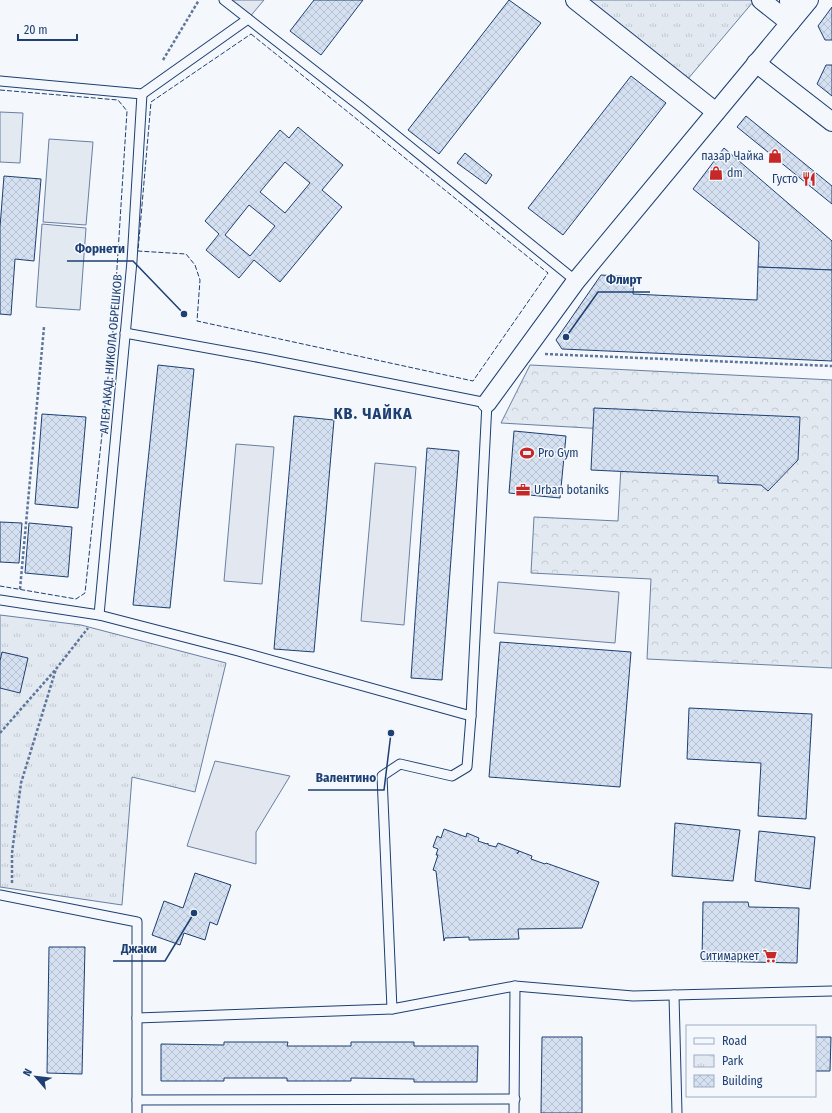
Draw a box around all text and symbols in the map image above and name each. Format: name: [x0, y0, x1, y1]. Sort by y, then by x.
scale bar: [18, 16, 77, 42]
text: 20 m: [24, 23, 48, 37]
shop icon: пазар Чайка: [767, 148, 783, 164]
place label: пазар Чайка: [701, 149, 764, 163]
shop icon: dm: [708, 165, 724, 181]
place label: dm: [727, 166, 743, 180]
restaurant icon: Густо: [801, 171, 817, 187]
place label: Густо: [772, 172, 798, 186]
callout: Форнети: [67, 236, 133, 261]
text: Форнети: [75, 241, 125, 256]
callout: Флирт: [598, 267, 650, 292]
text: Флирт: [606, 272, 642, 287]
street label: АЛЕЯ АКАД. НИКОЛА ОБРЕШКОВ: [97, 273, 125, 434]
district label: КВ. ЧАЙКА: [333, 404, 413, 423]
sports icon: Pro Gym: [519, 445, 535, 461]
place label: Pro Gym: [538, 446, 578, 460]
office icon: Urban botaniks: [515, 482, 531, 498]
place label: Urban botaniks: [534, 483, 609, 497]
callout: Валентино: [308, 765, 384, 790]
text: Валентино: [316, 770, 376, 785]
callout: Джаки: [113, 936, 165, 961]
text: Джаки: [120, 941, 157, 956]
supermarket icon: Ситимаркет: [762, 948, 778, 964]
place label: Ситимаркет: [700, 949, 759, 963]
legend: [686, 1025, 816, 1097]
text: Road: [722, 1034, 747, 1048]
text: Park: [722, 1054, 744, 1068]
north arrow: [16, 1057, 56, 1097]
text: N: [20, 1067, 35, 1079]
text: Building: [722, 1074, 763, 1088]

